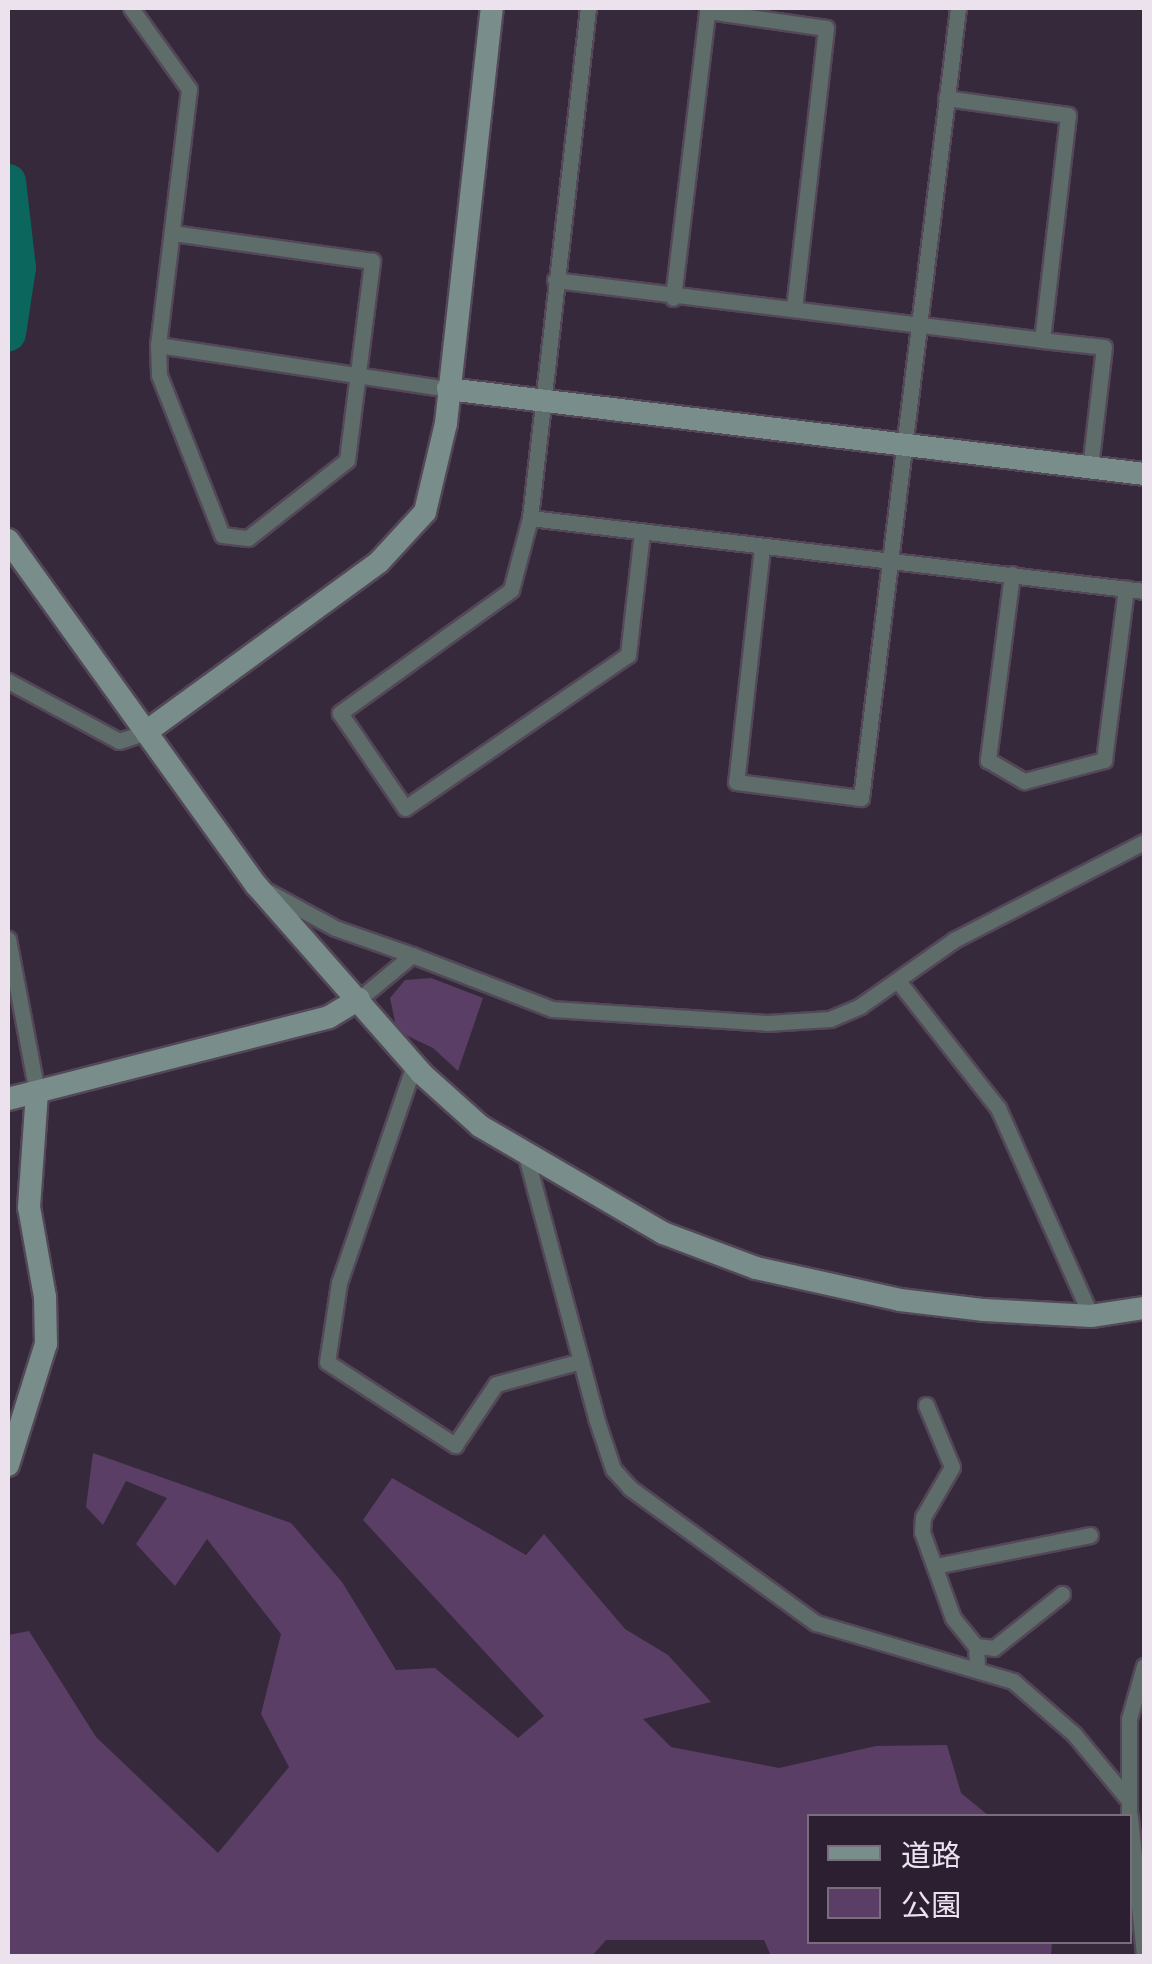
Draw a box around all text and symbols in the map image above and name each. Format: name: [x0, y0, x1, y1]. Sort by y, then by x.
legend: [807, 1814, 1132, 1944]
text: 道路: [901, 1836, 961, 1874]
text: 公園: [901, 1886, 961, 1924]

